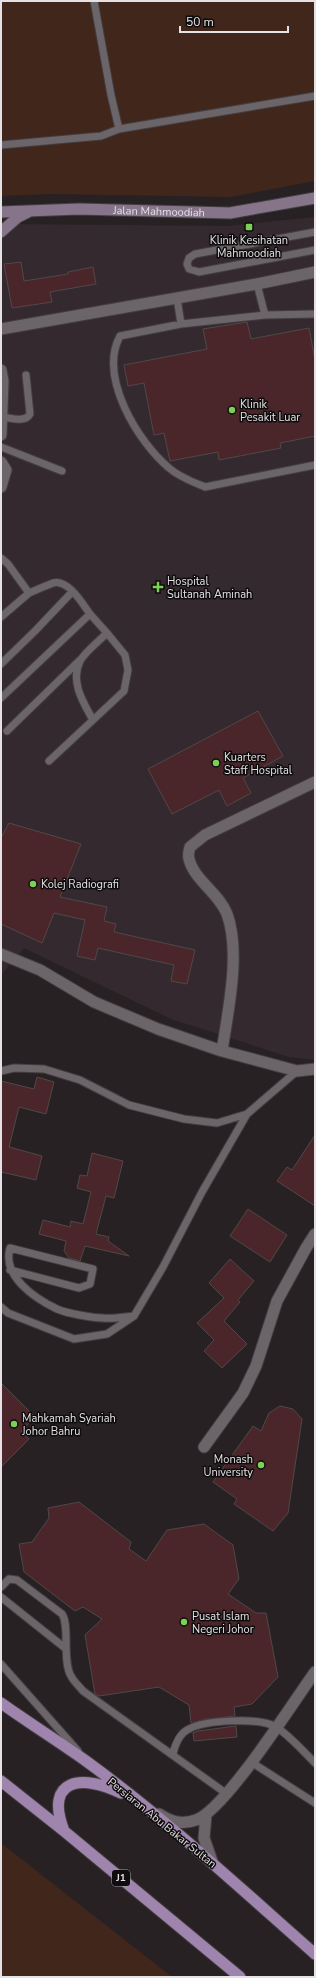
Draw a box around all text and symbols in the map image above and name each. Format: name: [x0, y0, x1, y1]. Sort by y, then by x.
scale bar: [180, 8, 288, 34]
text: 50 m: [186, 14, 214, 30]
street label: Jalan Mahmoodiah: [112, 202, 205, 220]
marker: Klinik Kesihatan Mahmoodiah: [244, 222, 254, 232]
place label: Klinik Kesihatan Mahmoodiah: [210, 233, 288, 261]
place label: Klinik Pesakit Luar: [240, 397, 300, 425]
marker: Klinik Pesakit Luar: [227, 405, 237, 415]
place label: Hospital Sultanah Aminah: [167, 574, 252, 602]
marker: Hospital Sultanah Aminah: [152, 581, 164, 593]
place label: Kuarters Staff Hospital: [224, 750, 293, 778]
marker: Kuarters Staff Hospital: [211, 758, 221, 768]
place label: Kolej Radiografi: [41, 877, 119, 892]
marker: Kolej Radiografi: [28, 879, 38, 889]
place label: Mahkamah Syariah Johor Bahru: [21, 1411, 116, 1439]
marker: Mahkamah Syariah Johor Bahru: [9, 1419, 19, 1429]
place label: Monash University: [203, 1452, 253, 1480]
marker: Monash University: [256, 1460, 266, 1470]
place label: Pusat Islam Negeri Johor: [192, 1609, 254, 1637]
marker: Pusat Islam Negeri Johor: [179, 1617, 189, 1627]
street label: Persiaran Abu Bakar Sultan: [105, 1774, 219, 1872]
road number: J1: [112, 1870, 130, 1886]

